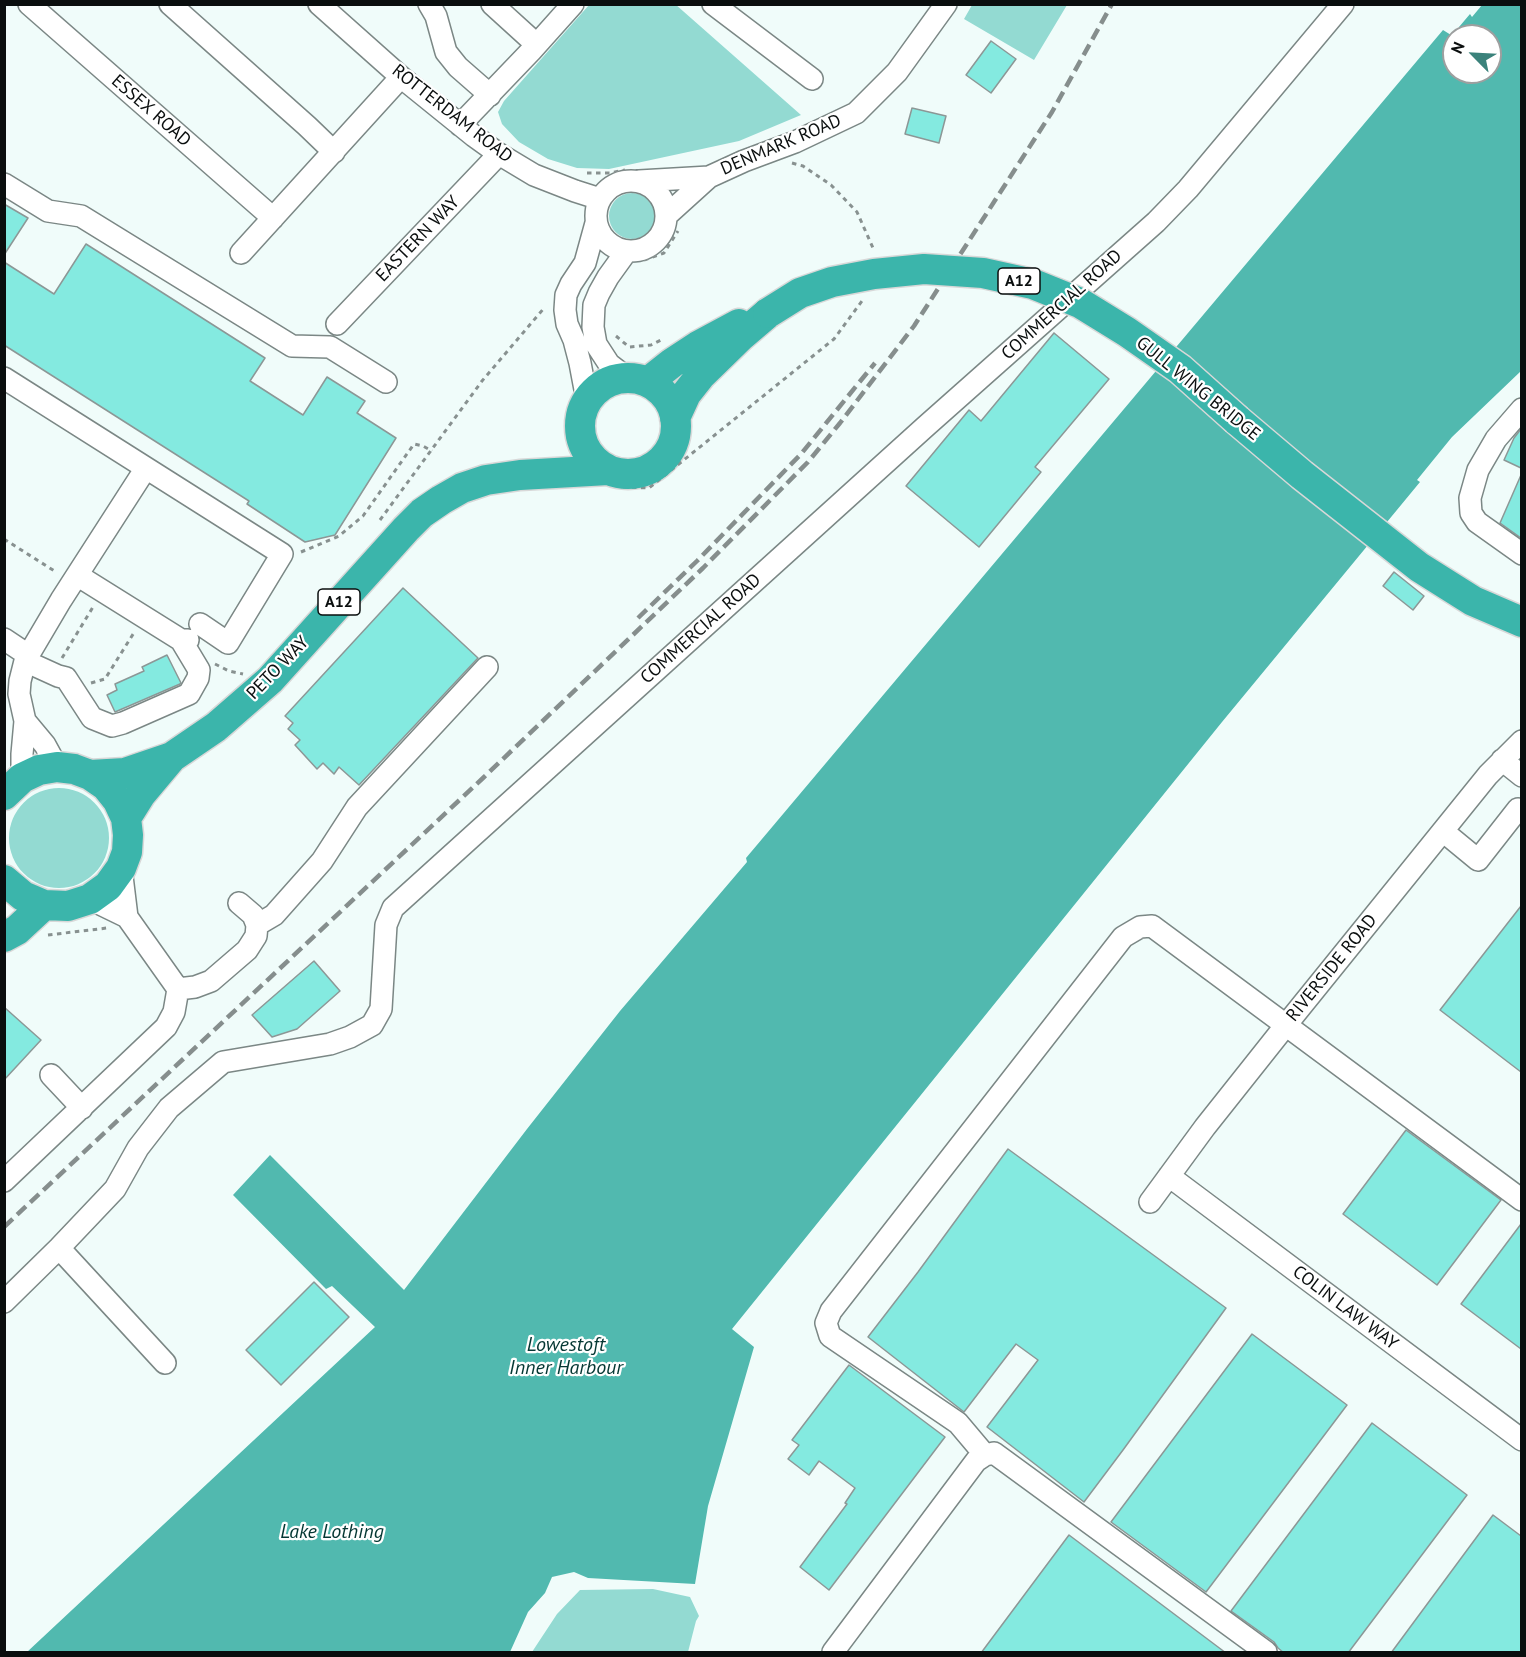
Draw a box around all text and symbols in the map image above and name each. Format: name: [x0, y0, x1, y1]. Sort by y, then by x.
north arrow: [1442, 24, 1502, 84]
text: N: [1446, 39, 1469, 56]
street label: ROTTERDAM ROAD: [387, 60, 517, 168]
street label: ESSEX ROAD: [107, 71, 195, 151]
street label: DENMARK ROAD: [717, 110, 845, 180]
street label: EASTERN WAY: [372, 192, 464, 286]
street label: COMMERCIAL ROAD: [997, 245, 1127, 365]
road number: A12: [998, 268, 1040, 294]
street label: GULL WING BRIDGE: [1132, 332, 1264, 446]
street label: COMMERCIAL ROAD: [636, 569, 766, 689]
road number: A12: [318, 589, 360, 615]
street label: PETO WAY: [243, 632, 313, 704]
street label: RIVERSIDE ROAD: [1282, 910, 1382, 1026]
street label: COLIN LAW WAY: [1288, 1261, 1402, 1355]
water label: Lowestoft Inner Harbour: [509, 1333, 623, 1380]
water label: Lake Lothing: [280, 1520, 384, 1544]

